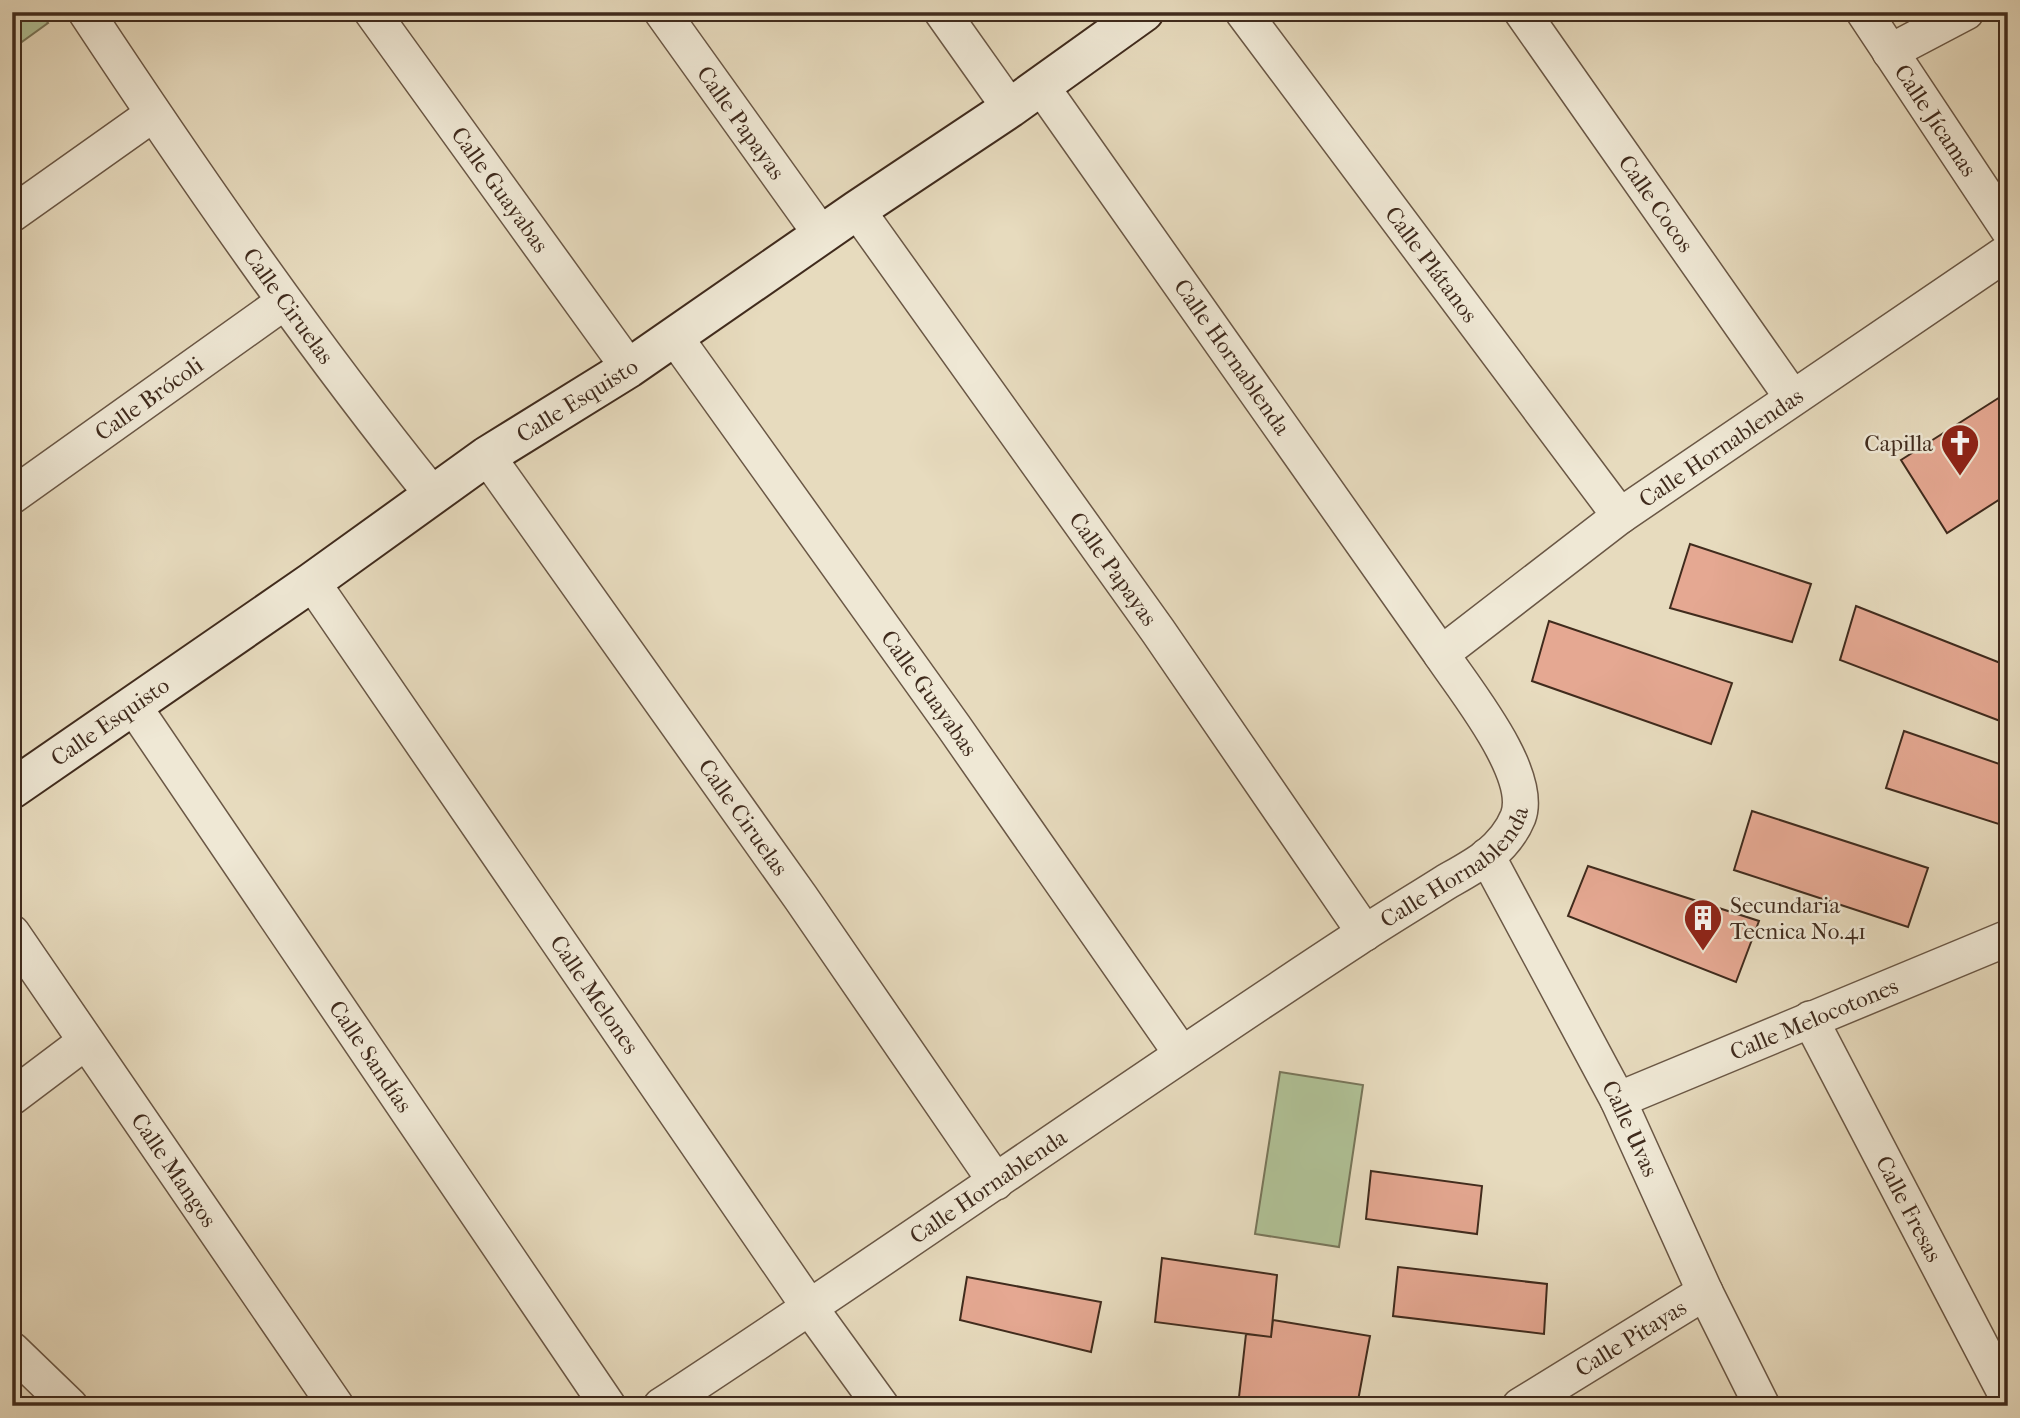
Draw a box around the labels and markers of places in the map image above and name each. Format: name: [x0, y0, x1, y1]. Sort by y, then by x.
church icon: Capilla: [1939, 422, 1981, 477]
place label: Capilla: [1864, 430, 1933, 457]
place label: Secundaria Tecnica No.41: [1730, 892, 1866, 945]
building icon: Secundaria Tecnica No.41: [1682, 897, 1724, 952]

